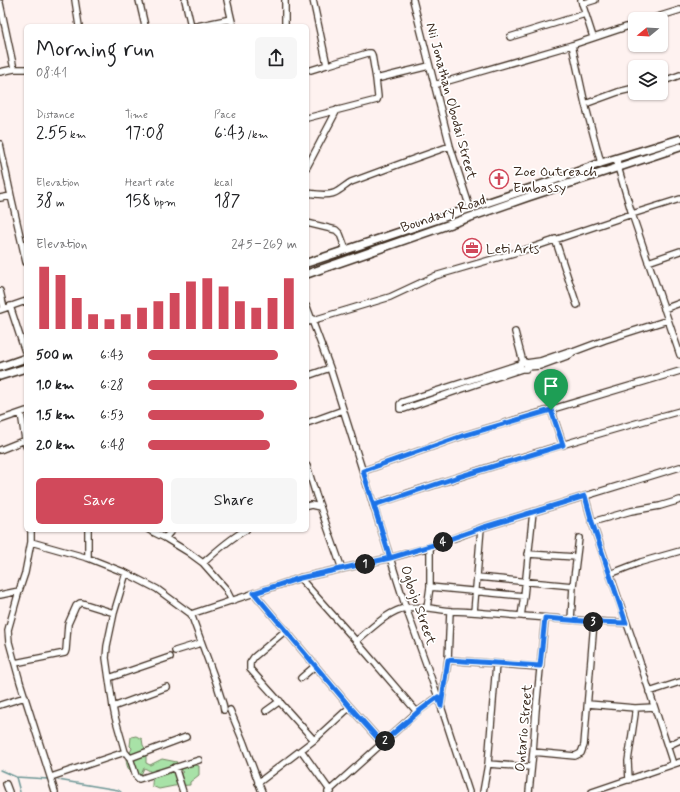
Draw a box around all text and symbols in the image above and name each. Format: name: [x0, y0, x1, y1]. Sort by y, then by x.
north arrow: [628, 12, 668, 52]
map controls: [628, 12, 668, 100]
street label: Nii Jonathan Obodai Street: [421, 21, 481, 183]
text: Morning run: [36, 36, 155, 64]
button: share: [255, 37, 297, 79]
button: layers: [628, 60, 668, 100]
text: 08:41: [36, 65, 67, 82]
text: Distance: [36, 108, 75, 122]
text: Time: [125, 108, 148, 122]
text: Pace: [214, 108, 236, 122]
text: 2.55: [36, 122, 67, 144]
text: 17:08: [125, 122, 165, 144]
text: 6:43: [214, 122, 244, 144]
text: km: [67, 128, 86, 142]
text: /km: [244, 128, 268, 142]
place label: Zoe Outreach Embassy: [513, 163, 597, 197]
church icon: Zoe Outreach Embassy: [488, 168, 510, 190]
text: Elevation: [36, 176, 79, 190]
text: Heart rate: [125, 176, 174, 190]
text: kcal: [214, 176, 232, 190]
text: 38: [36, 190, 53, 212]
text: 158: [125, 190, 151, 212]
text: 187: [214, 190, 240, 212]
street label: Boundary Road: [398, 191, 488, 237]
text: m: [53, 196, 65, 210]
text: bpm: [151, 196, 176, 210]
text: Elevation: [36, 236, 87, 253]
text: 245–269 m: [231, 236, 297, 253]
office icon: Leti Arts: [461, 237, 483, 259]
place label: Leti Arts: [486, 240, 540, 258]
text: 500 m: [36, 347, 73, 364]
text: 6:43: [100, 347, 123, 364]
pin: [534, 369, 568, 410]
icon: arrive: [540, 375, 562, 397]
text: 1.0 km: [36, 377, 74, 394]
text: 6:28: [100, 377, 124, 394]
text: 1.5 km: [36, 407, 75, 424]
text: 6:53: [100, 407, 123, 424]
text: 2.0 km: [36, 437, 75, 454]
text: 6:48: [100, 437, 125, 454]
button: Save: [36, 478, 163, 524]
button: Share: [171, 478, 297, 524]
pin: 4: [433, 532, 453, 552]
text: 4: [440, 535, 446, 549]
pin: 1: [355, 554, 375, 574]
text: 1: [363, 557, 367, 571]
street label: Ogbojo Street: [396, 563, 440, 648]
pin: 3: [583, 612, 603, 632]
text: 3: [591, 615, 595, 629]
street label: Ontario Street: [511, 683, 537, 773]
pin: 2: [375, 731, 395, 751]
text: 2: [382, 734, 388, 748]

